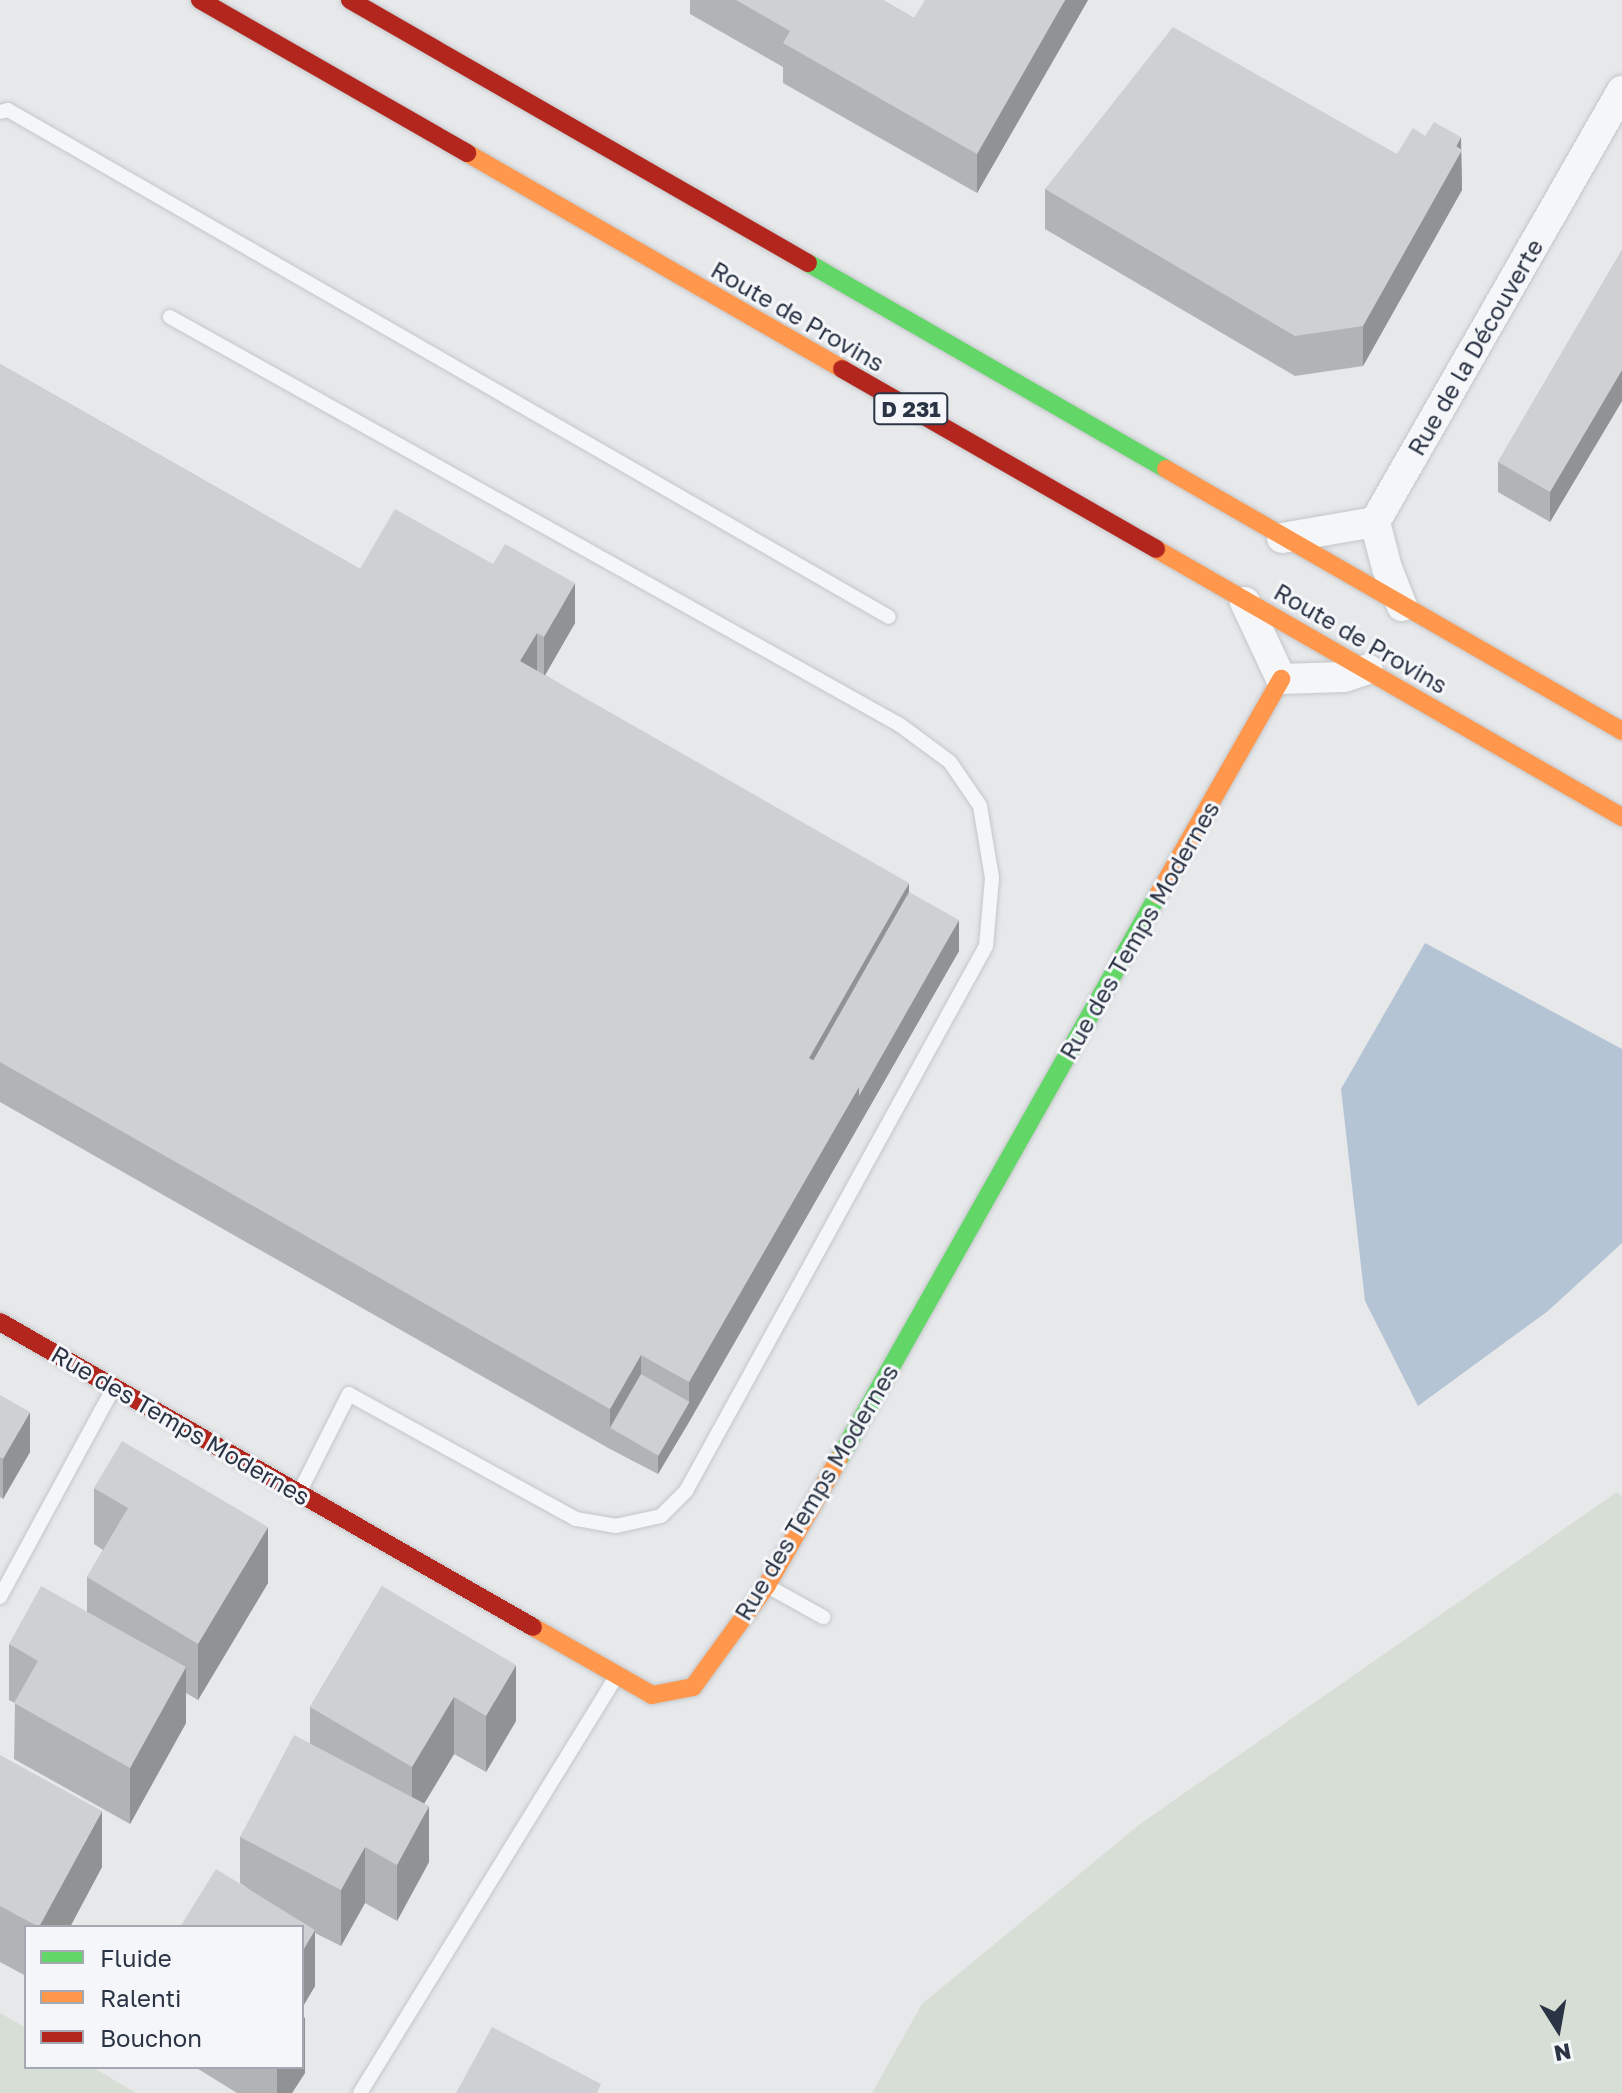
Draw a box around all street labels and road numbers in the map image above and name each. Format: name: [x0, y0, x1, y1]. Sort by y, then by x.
street label: Rue de la Découverte: [1401, 234, 1549, 460]
street label: Route de Provins: [706, 255, 890, 377]
road number: D 231: [873, 391, 949, 427]
street label: Route de Provins: [1269, 577, 1453, 699]
street label: Rue des Temps Modernes: [1053, 796, 1225, 1064]
street label: Rue des Temps Modernes: [47, 1339, 315, 1511]
street label: Rue des Temps Modernes: [728, 1359, 904, 1625]

